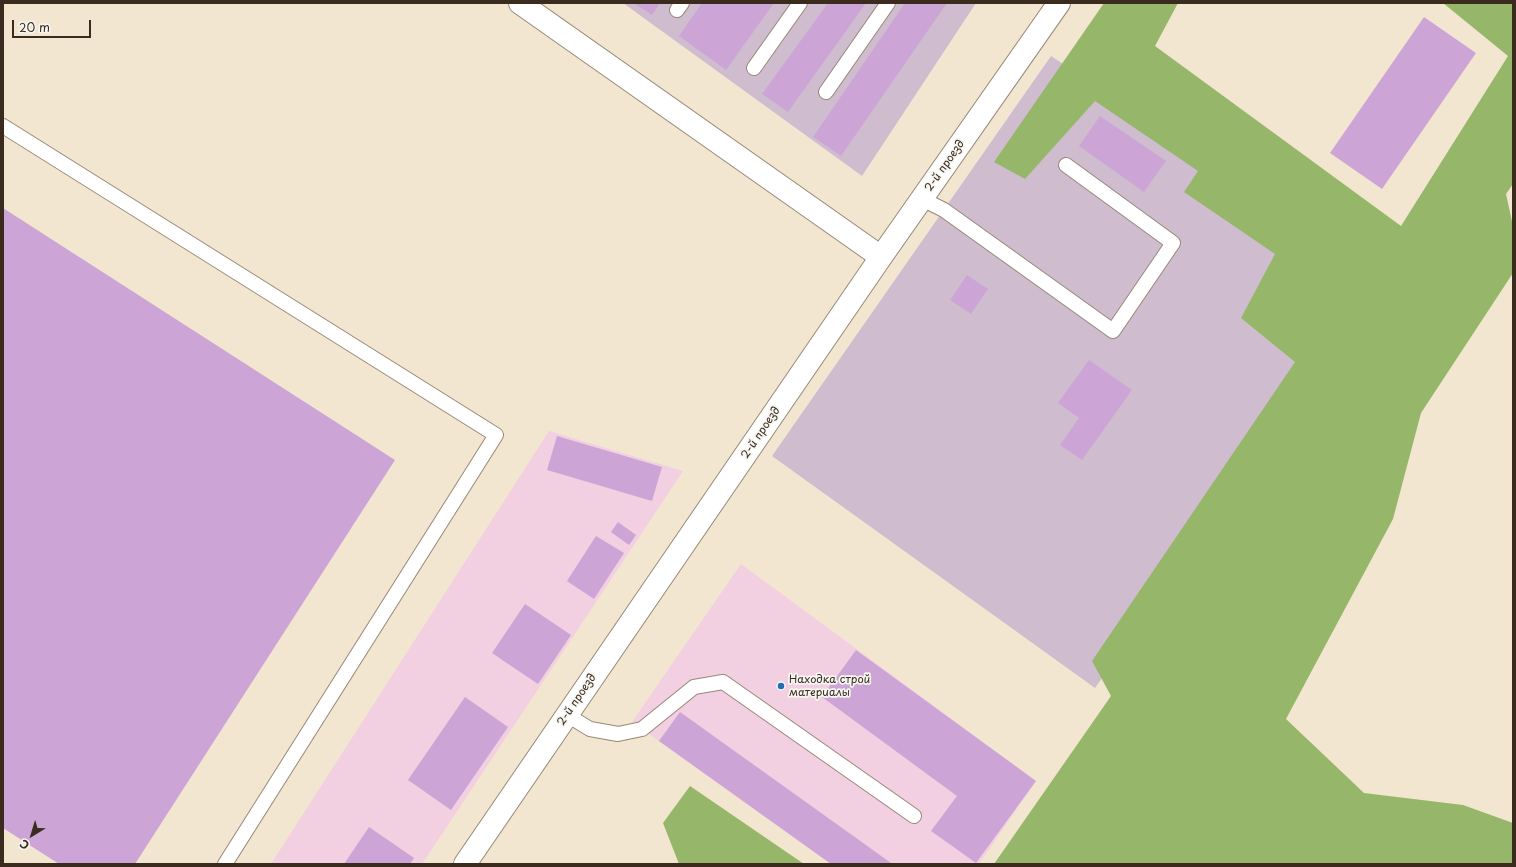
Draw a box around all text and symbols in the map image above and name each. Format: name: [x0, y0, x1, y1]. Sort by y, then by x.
scale bar: [14, 12, 93, 38]
text: 20 m: [19, 18, 50, 36]
street label: 2-й проезд: [922, 138, 968, 194]
street label: 2-й проезд: [739, 404, 783, 462]
street label: 2-й проезд: [555, 671, 599, 729]
place label: Находка строй материалы: [789, 673, 870, 699]
marker: Находка строй материалы: [776, 681, 786, 691]
north arrow: [12, 815, 52, 855]
text: С: [16, 836, 33, 854]

